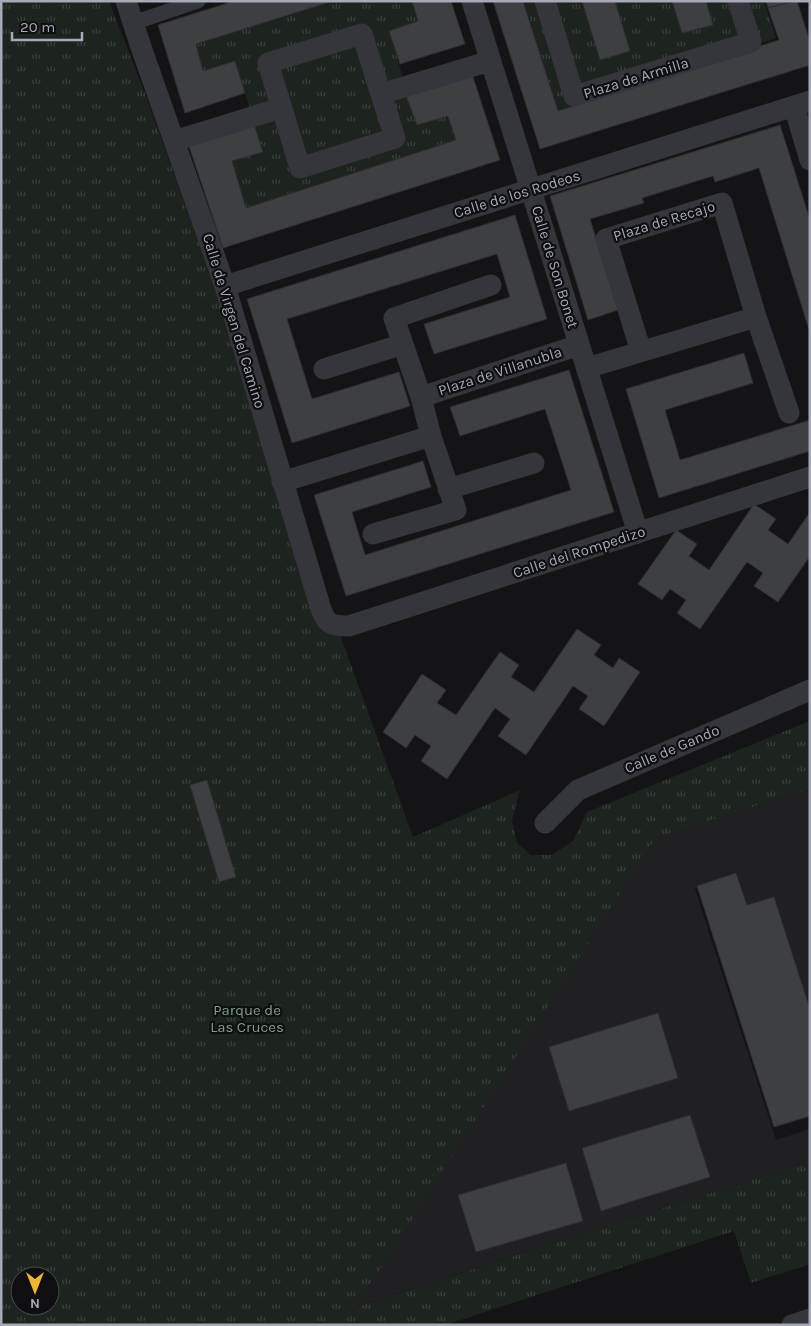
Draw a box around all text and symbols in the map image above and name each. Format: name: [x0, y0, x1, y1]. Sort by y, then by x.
scale bar: [12, 10, 82, 42]
text: 20 m: [20, 18, 55, 36]
street label: Plaza de Armilla: [581, 53, 691, 103]
street label: Calle de los Rodeos: [452, 166, 582, 222]
street label: Plaza de Recajo: [611, 197, 717, 245]
street label: Calle de Son Bonet: [528, 204, 582, 331]
street label: Calle de Virgen del Camino: [199, 231, 269, 411]
street label: Plaza de Villanubla: [436, 343, 564, 399]
street label: Calle del Rompedizo: [511, 522, 647, 582]
street label: Calle de Gando: [622, 721, 722, 777]
park label: Parque de Las Cruces: [210, 1001, 284, 1036]
north arrow: [10, 1266, 60, 1316]
text: N: [30, 1295, 40, 1312]

